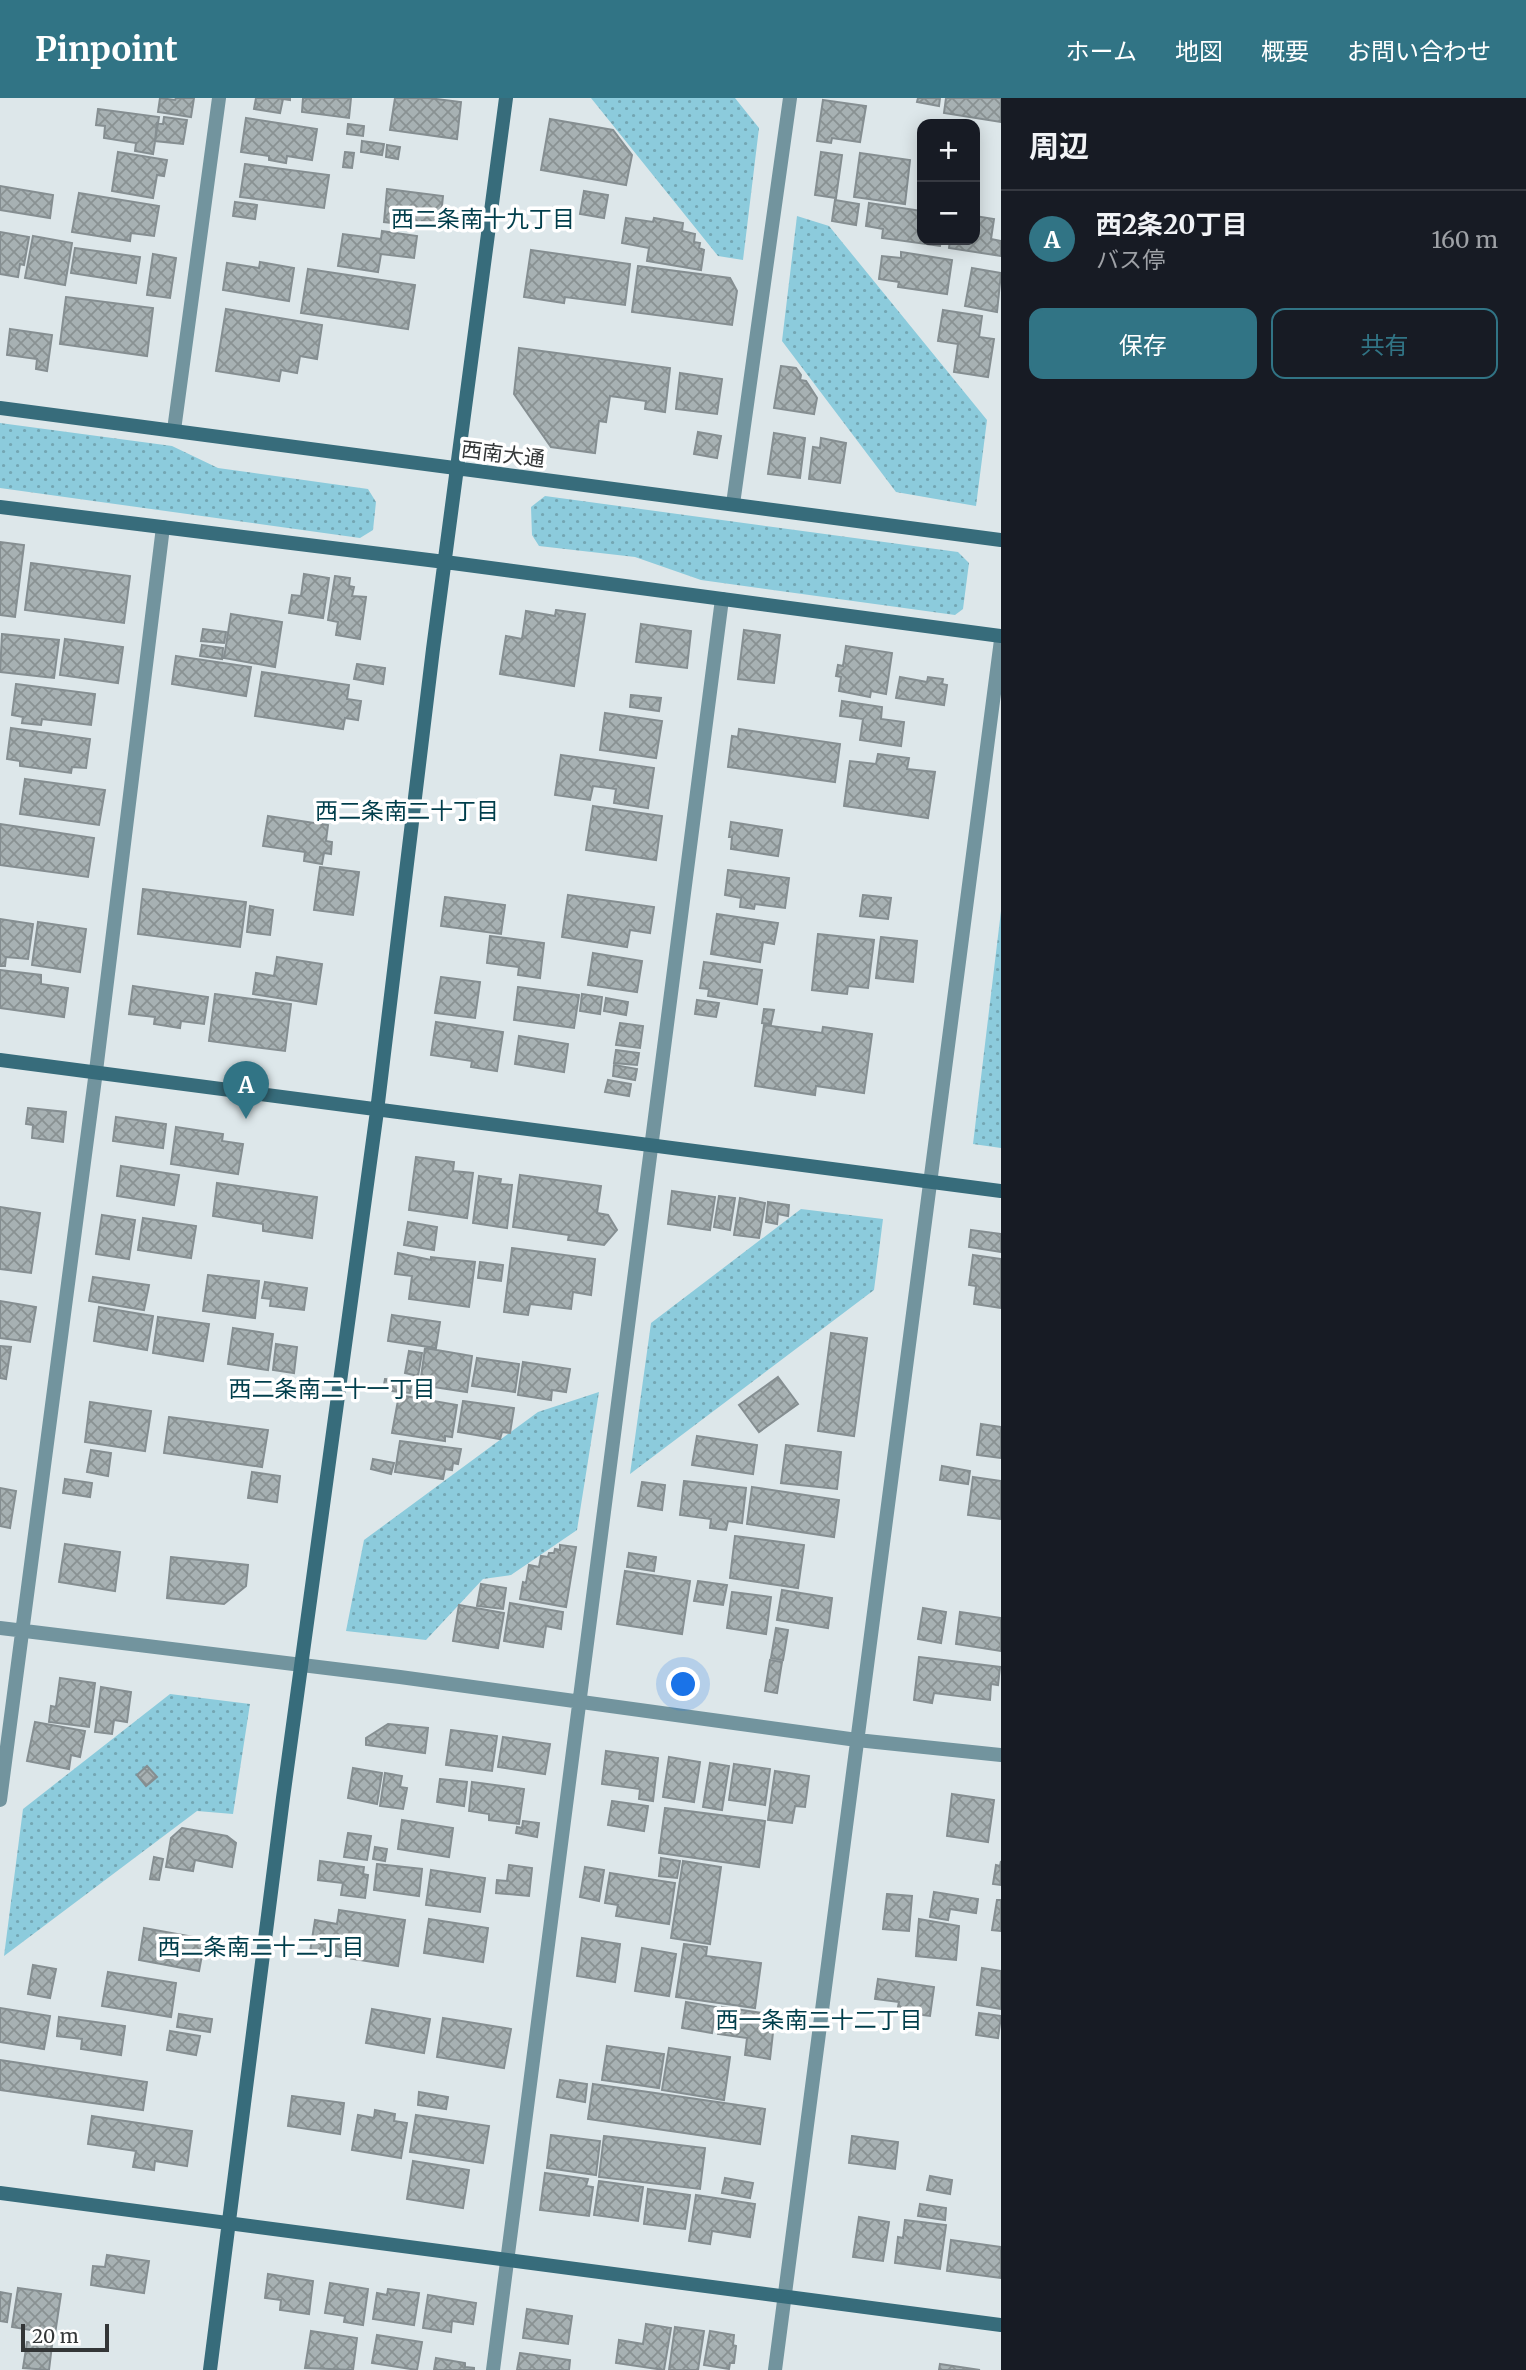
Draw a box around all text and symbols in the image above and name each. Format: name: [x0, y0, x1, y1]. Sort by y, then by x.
text: Pinpoint: [35, 29, 178, 70]
text: ホーム: [1066, 36, 1137, 67]
text: 地図: [1175, 36, 1223, 67]
text: 概要: [1261, 36, 1309, 67]
text: お問い合わせ: [1347, 36, 1491, 67]
map controls: [917, 119, 980, 245]
button: +: [917, 119, 980, 182]
text: 周辺: [1029, 127, 1089, 165]
button: −: [917, 182, 980, 245]
district label: 西二条南十九丁目: [391, 204, 575, 233]
text: 西2条20丁目: [1096, 208, 1247, 241]
text: A: [1044, 225, 1060, 254]
text: 160 m: [1432, 225, 1498, 254]
text: バス停: [1096, 245, 1165, 274]
button: 保存: [1029, 308, 1257, 379]
button: 共有: [1271, 308, 1498, 379]
street label: 西南大通: [460, 435, 546, 473]
district label: 西二条南二十丁目: [315, 796, 499, 825]
pin: A: [223, 1061, 269, 1119]
district label: 西二条南二十一丁目: [229, 1374, 436, 1403]
your location: [666, 1667, 700, 1701]
district label: 西二条南二十二丁目: [158, 1932, 365, 1961]
district label: 西一条南二十二丁目: [716, 2005, 923, 2034]
scale bar: [21, 2321, 108, 2353]
text: 20 m: [32, 2324, 79, 2348]

